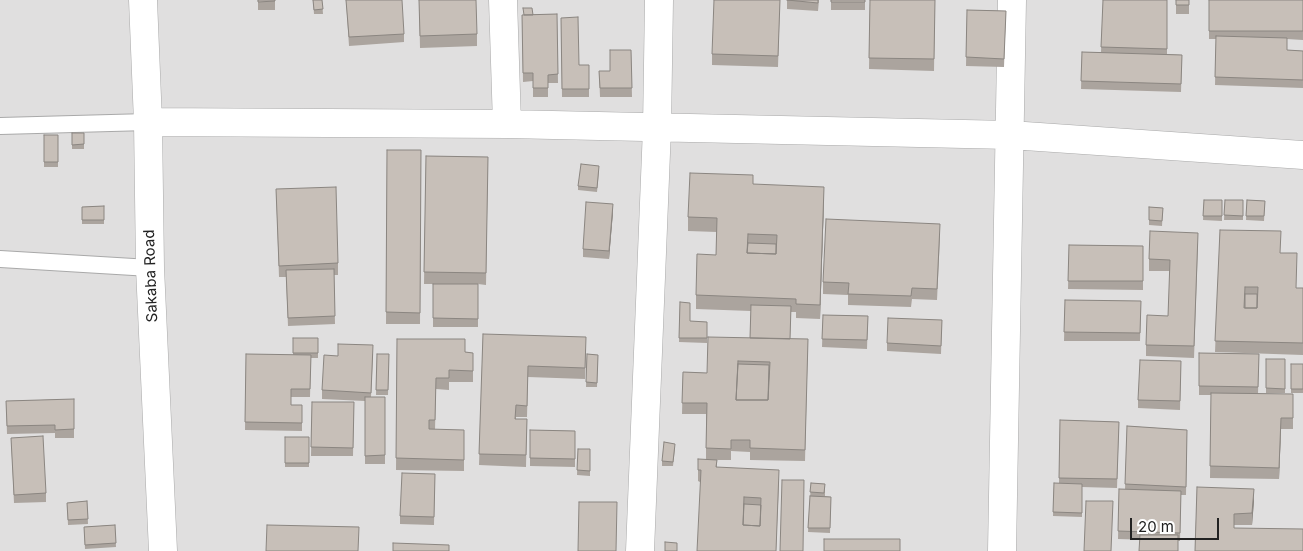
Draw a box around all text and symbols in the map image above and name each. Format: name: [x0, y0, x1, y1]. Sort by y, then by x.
street label: Sakaba Road: [140, 229, 162, 323]
scale bar: [1133, 508, 1222, 540]
text: 20 m: [1138, 517, 1174, 536]

